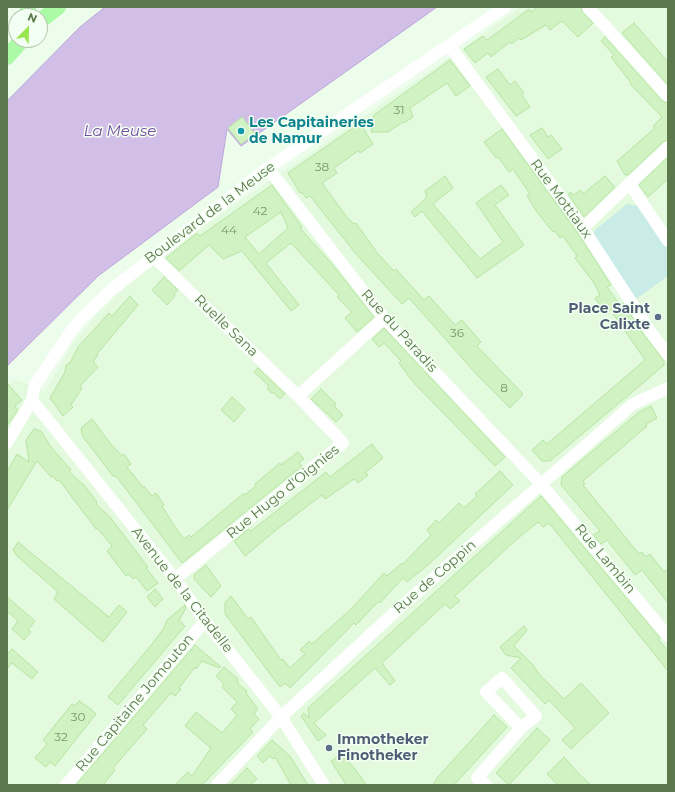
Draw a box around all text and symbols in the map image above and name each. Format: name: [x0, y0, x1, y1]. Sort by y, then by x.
north arrow: [8, 8, 48, 48]
text: N: [25, 10, 39, 26]
house number: 31: [393, 103, 405, 117]
place label: Les Capitaineries de Namur: [249, 115, 374, 148]
water label: La Meuse: [84, 123, 156, 141]
marker: Les Capitaineries de Namur: [236, 126, 246, 136]
street label: Rue Mottiaux: [527, 156, 595, 242]
street label: Boulevard de la Meuse: [142, 158, 278, 268]
house number: 38: [315, 160, 329, 174]
house number: 42: [253, 204, 267, 218]
house number: 44: [221, 223, 237, 237]
street label: Rue du Paradis: [357, 286, 441, 376]
street label: Ruelle Sana: [191, 291, 261, 361]
place label: Place Saint Calixte: [568, 301, 650, 334]
marker: Place Saint Calixte: [653, 312, 663, 322]
house number: 36: [450, 326, 464, 340]
house number: 8: [500, 381, 508, 395]
street label: Rue Hugo d'Oignies: [223, 441, 343, 543]
street label: Rue Lambin: [571, 521, 639, 597]
street label: Avenue de la Citadelle: [128, 524, 236, 656]
street label: Rue de Coppin: [390, 537, 480, 617]
street label: Rue Capitaine Jomouton: [73, 631, 197, 775]
house number: 30: [71, 710, 85, 724]
house number: 32: [54, 730, 68, 744]
place label: Immotheker Finotheker: [337, 732, 429, 764]
marker: Immotheker Finotheker: [324, 743, 334, 753]

